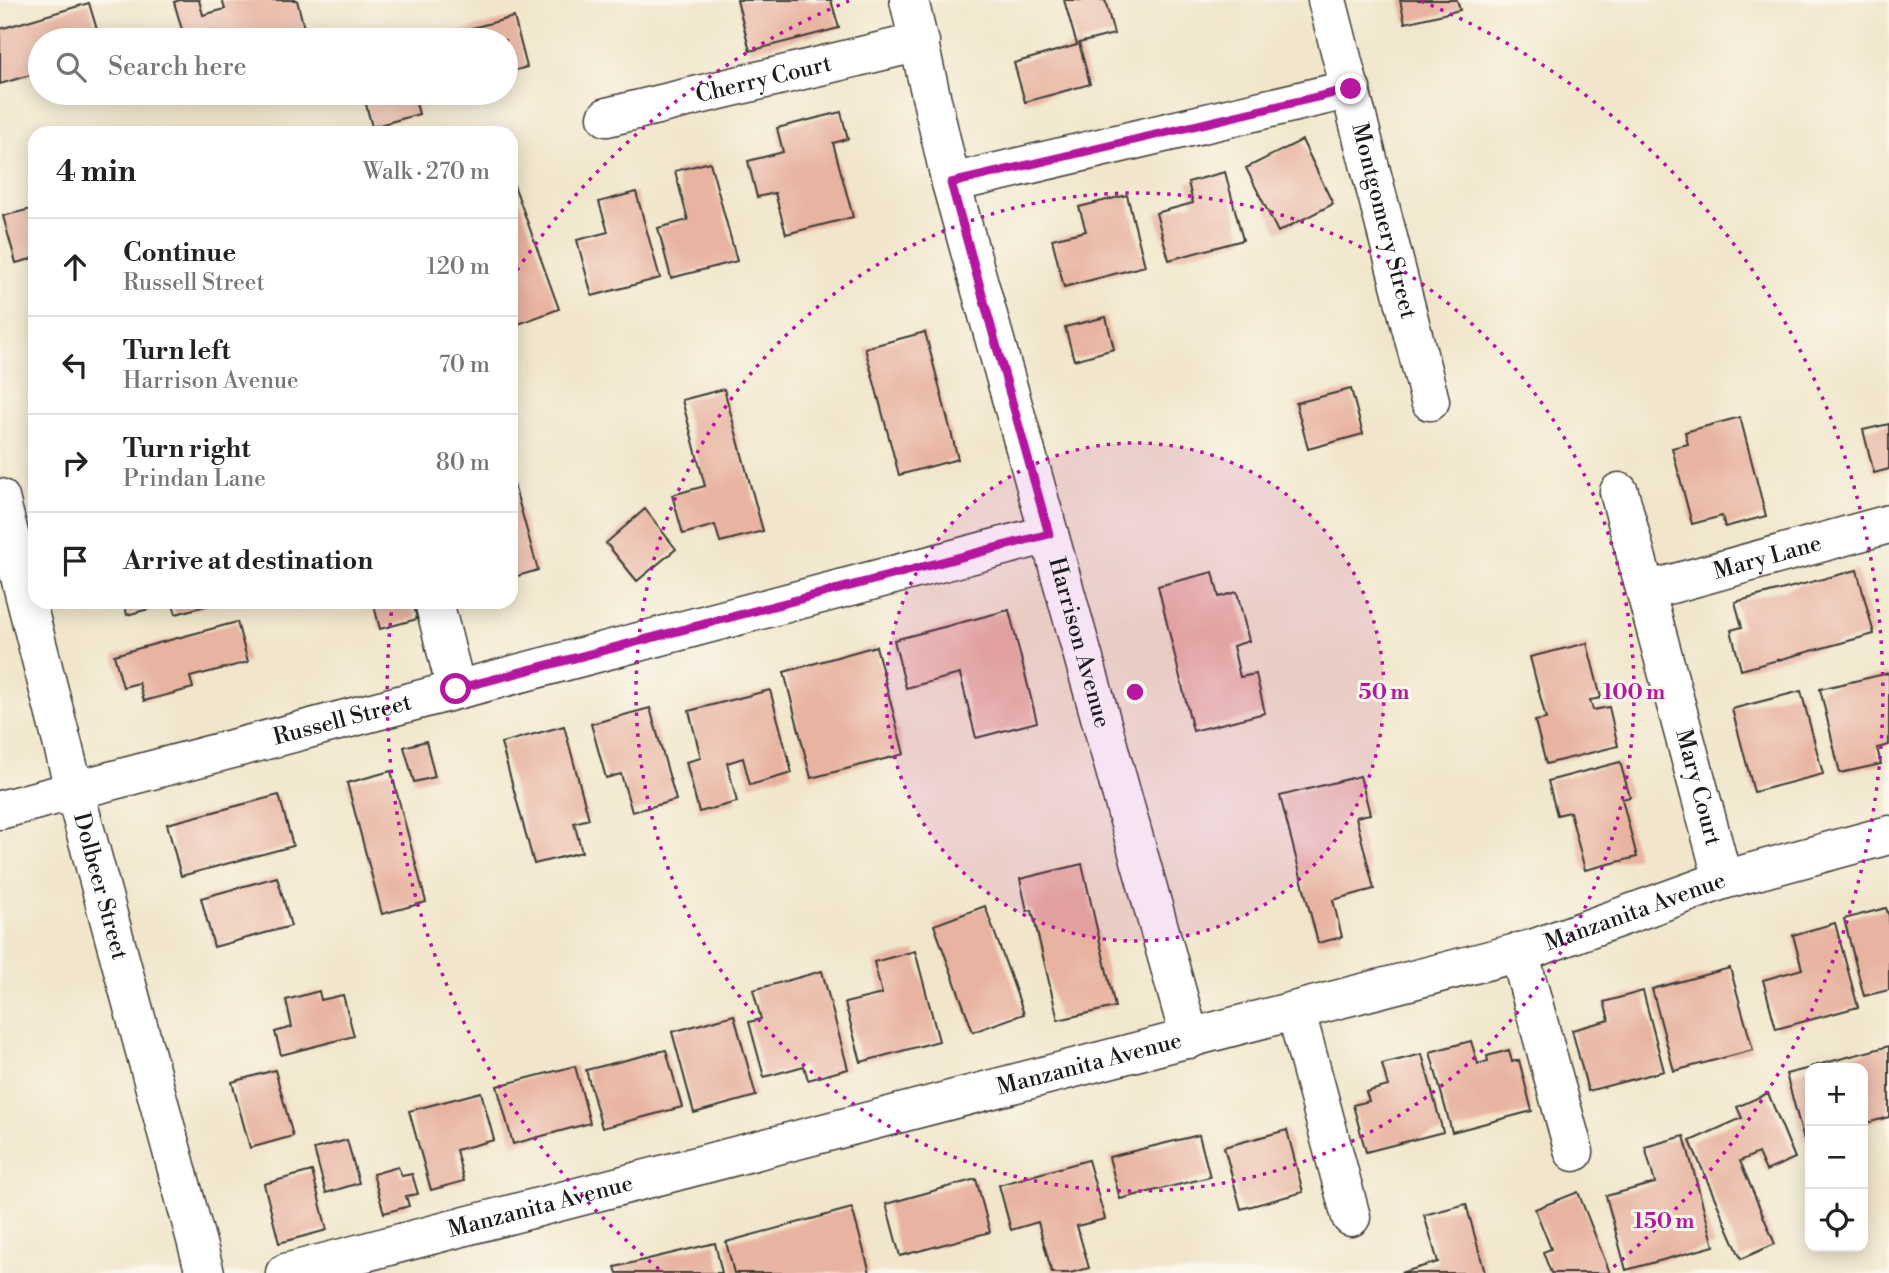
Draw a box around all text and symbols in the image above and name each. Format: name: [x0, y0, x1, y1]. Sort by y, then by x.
search box: [28, 28, 518, 105]
icon: search: [52, 48, 90, 86]
street label: Cherry Court: [693, 50, 834, 109]
text: Search here: [108, 51, 247, 83]
route end: [1335, 73, 1366, 104]
street label: Montgomery Street: [1345, 120, 1422, 322]
text: 4 min: [56, 153, 136, 191]
text: Walk · 270 m: [363, 158, 490, 186]
text: Continue: [123, 237, 236, 269]
icon: ahead: [56, 248, 94, 286]
text: 120 m: [426, 253, 490, 281]
text: Russell Street: [123, 269, 265, 297]
text: Turn left: [123, 335, 231, 367]
icon: left: [56, 346, 94, 384]
text: 70 m: [439, 351, 490, 379]
text: Harrison Avenue: [123, 367, 299, 395]
text: Turn right: [123, 433, 251, 465]
icon: right: [56, 444, 94, 482]
text: 80 m: [436, 449, 490, 477]
text: Prindan Lane: [123, 465, 266, 493]
street label: Mary Lane: [1710, 529, 1825, 586]
icon: arrive: [56, 542, 94, 580]
text: Arrive at destination: [123, 545, 373, 577]
street label: Harrison Avenue: [1042, 554, 1116, 731]
route start: [440, 673, 471, 704]
centre of rings: [1123, 680, 1147, 704]
text: 50 m: [1359, 680, 1409, 706]
text: 100 m: [1603, 680, 1665, 706]
street label: Russell Street: [270, 688, 414, 751]
street label: Mary Court: [1669, 726, 1727, 849]
street label: Dolbeer Street: [67, 810, 134, 963]
street label: Manzanita Avenue: [1541, 866, 1729, 957]
street label: Manzanita Avenue: [994, 1027, 1185, 1101]
map controls: [1805, 1063, 1868, 1252]
button: +: [1805, 1063, 1868, 1126]
button: −: [1805, 1126, 1868, 1189]
street label: Manzanita Avenue: [445, 1169, 636, 1244]
button: locate: [1805, 1189, 1868, 1252]
text: 150 m: [1634, 1209, 1694, 1235]

